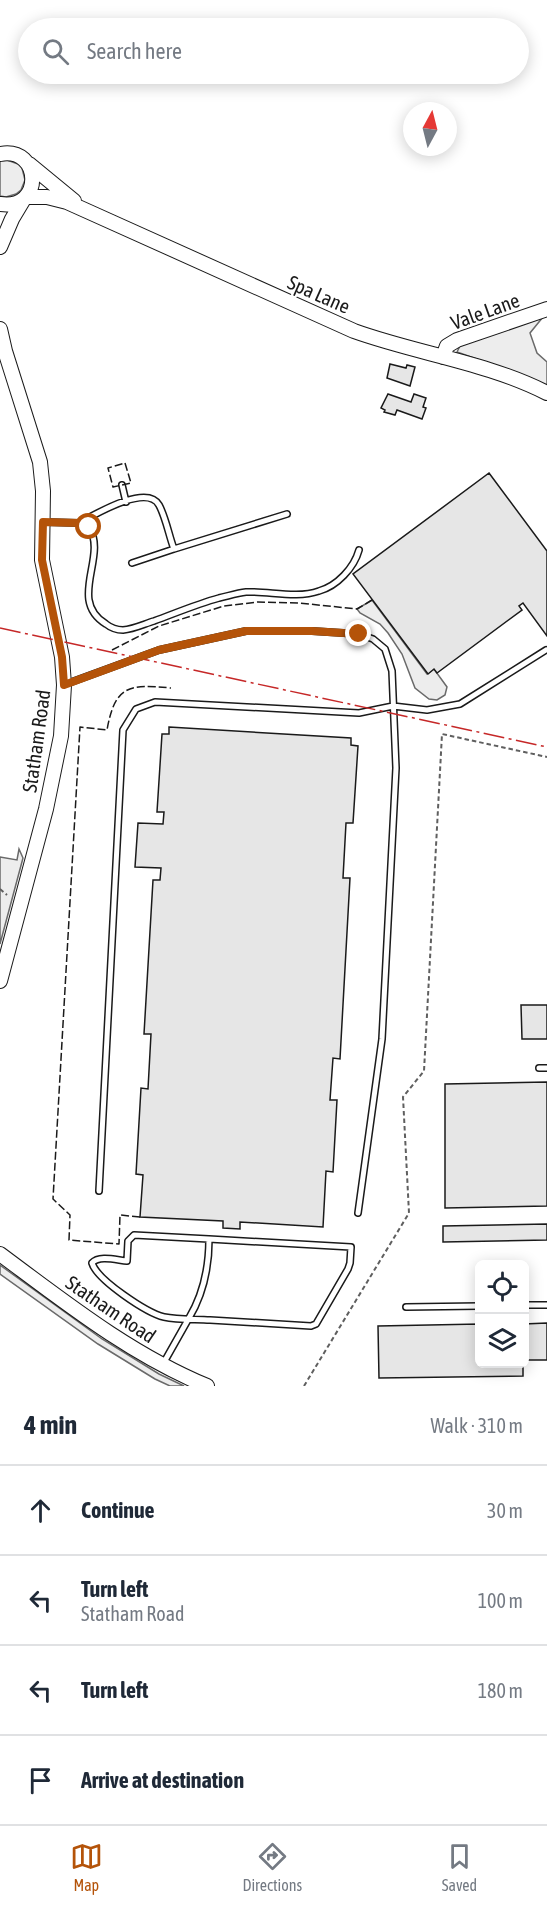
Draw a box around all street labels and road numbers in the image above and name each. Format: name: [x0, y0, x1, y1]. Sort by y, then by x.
street label: Spa Lane: [284, 270, 354, 318]
street label: Vale Lane: [448, 288, 522, 334]
street label: Statham Road: [17, 688, 55, 794]
street label: Statham Road: [62, 1271, 160, 1347]

